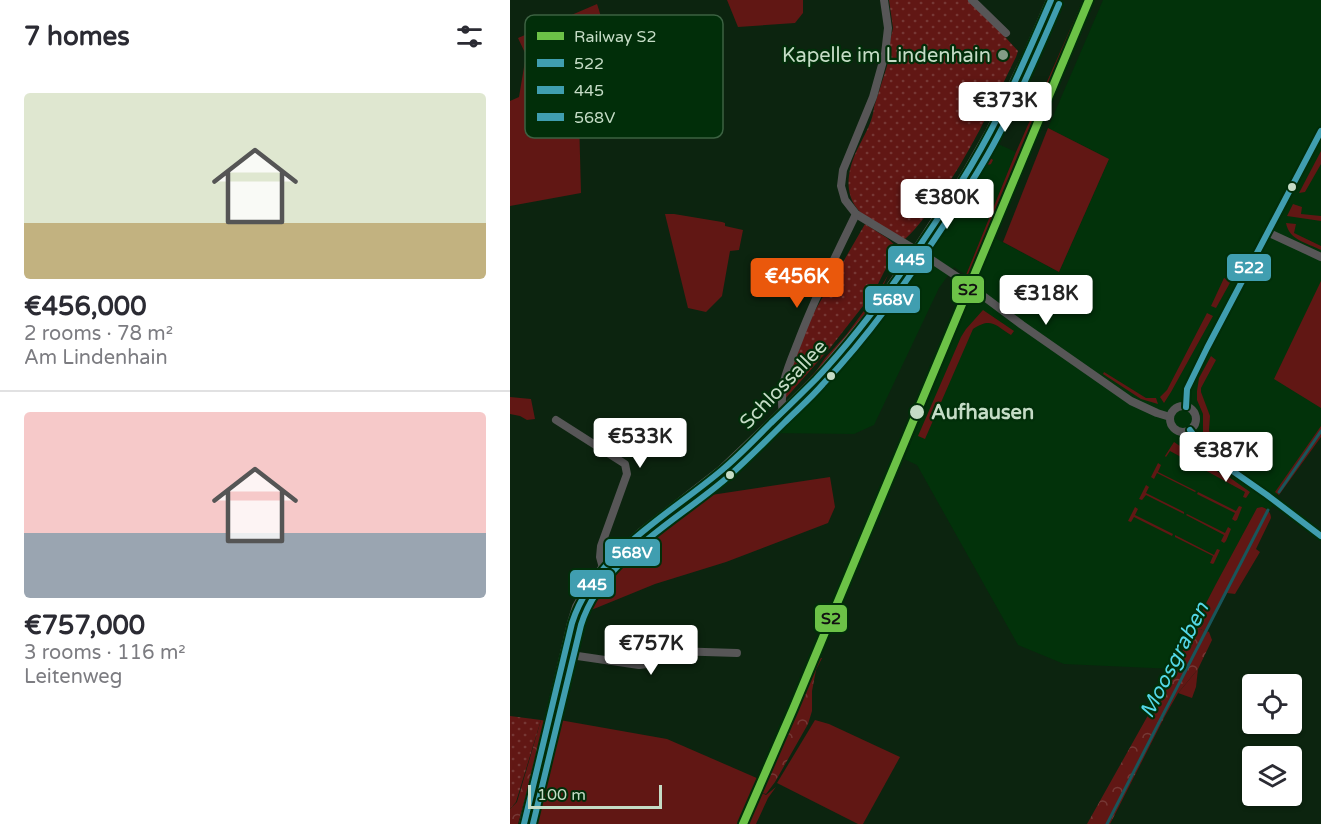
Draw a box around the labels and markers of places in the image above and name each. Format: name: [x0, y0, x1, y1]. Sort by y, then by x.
place label: Kapelle im Lindenhain: [782, 44, 991, 68]
marker: Kapelle im Lindenhain: [996, 48, 1010, 62]
pin: €373K: [963, 82, 1047, 133]
pin: €380K: [905, 179, 989, 230]
unlabelled marker: [1286, 181, 1298, 193]
pin: €456K: [755, 258, 839, 309]
pin: €318K: [1004, 275, 1088, 326]
unlabelled marker: [825, 370, 837, 382]
place label: Aufhausen: [931, 401, 1034, 425]
marker: Aufhausen: [908, 403, 926, 421]
pin: €533K: [598, 418, 682, 469]
pin: €387K: [1184, 432, 1268, 483]
unlabelled marker: [724, 469, 736, 481]
pin: €757K: [609, 625, 693, 676]

